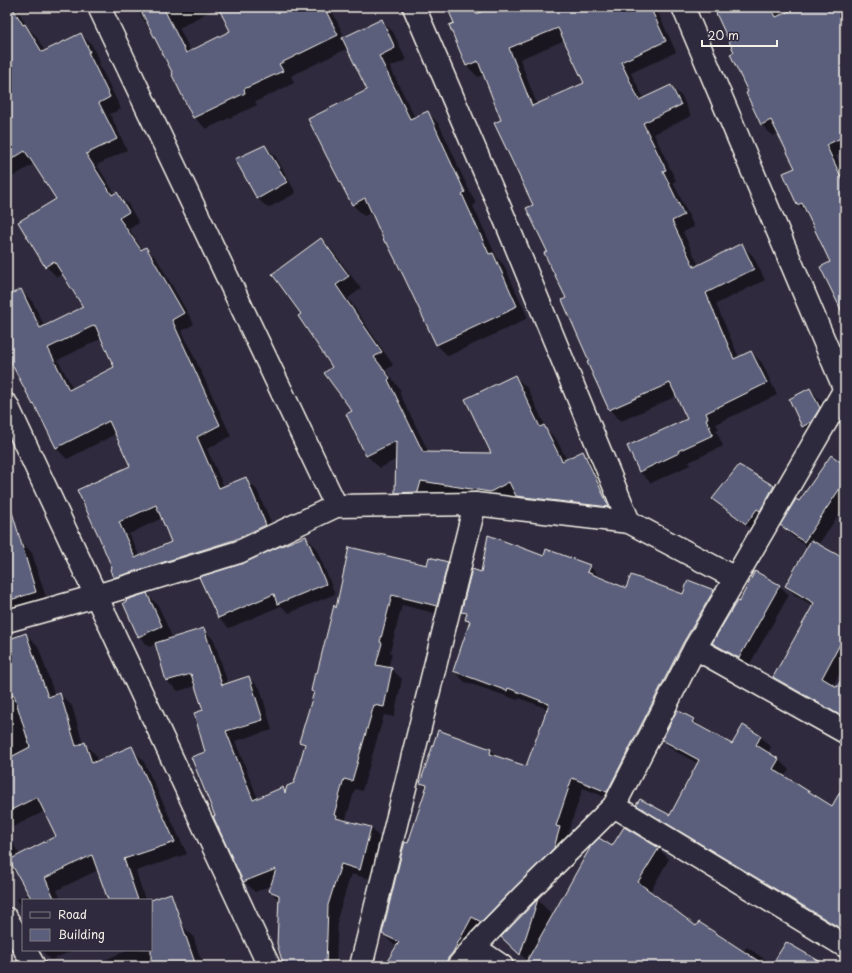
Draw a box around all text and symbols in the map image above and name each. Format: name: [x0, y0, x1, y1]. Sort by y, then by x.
scale bar: [702, 22, 777, 48]
text: 20 m: [708, 26, 739, 44]
legend: [22, 899, 152, 951]
text: Road: [58, 905, 87, 923]
text: Building: [58, 925, 105, 943]

